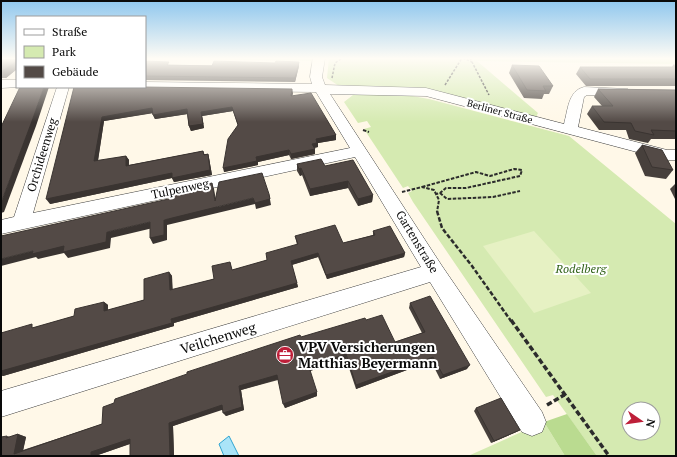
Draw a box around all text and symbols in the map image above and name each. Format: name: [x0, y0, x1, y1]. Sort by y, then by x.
legend: [16, 16, 146, 88]
text: Straße: [52, 24, 87, 39]
text: Park: [52, 44, 77, 59]
text: Gebäude: [52, 64, 98, 79]
street label: Berliner Straße: [466, 96, 534, 127]
street label: Orchideenweg: [23, 115, 60, 194]
street label: Tulpenweg: [150, 175, 211, 202]
street label: Gartenstraße: [393, 208, 442, 276]
park label: Rodelberg: [555, 261, 608, 276]
street label: Veilchenweg: [178, 317, 259, 358]
place label: VPV Versicherungen Matthias Beyermann: [298, 337, 437, 372]
office icon: VPV Versicherungen Matthias Beyermann: [275, 345, 295, 365]
north arrow: [621, 401, 661, 441]
text: N: [643, 418, 659, 430]

